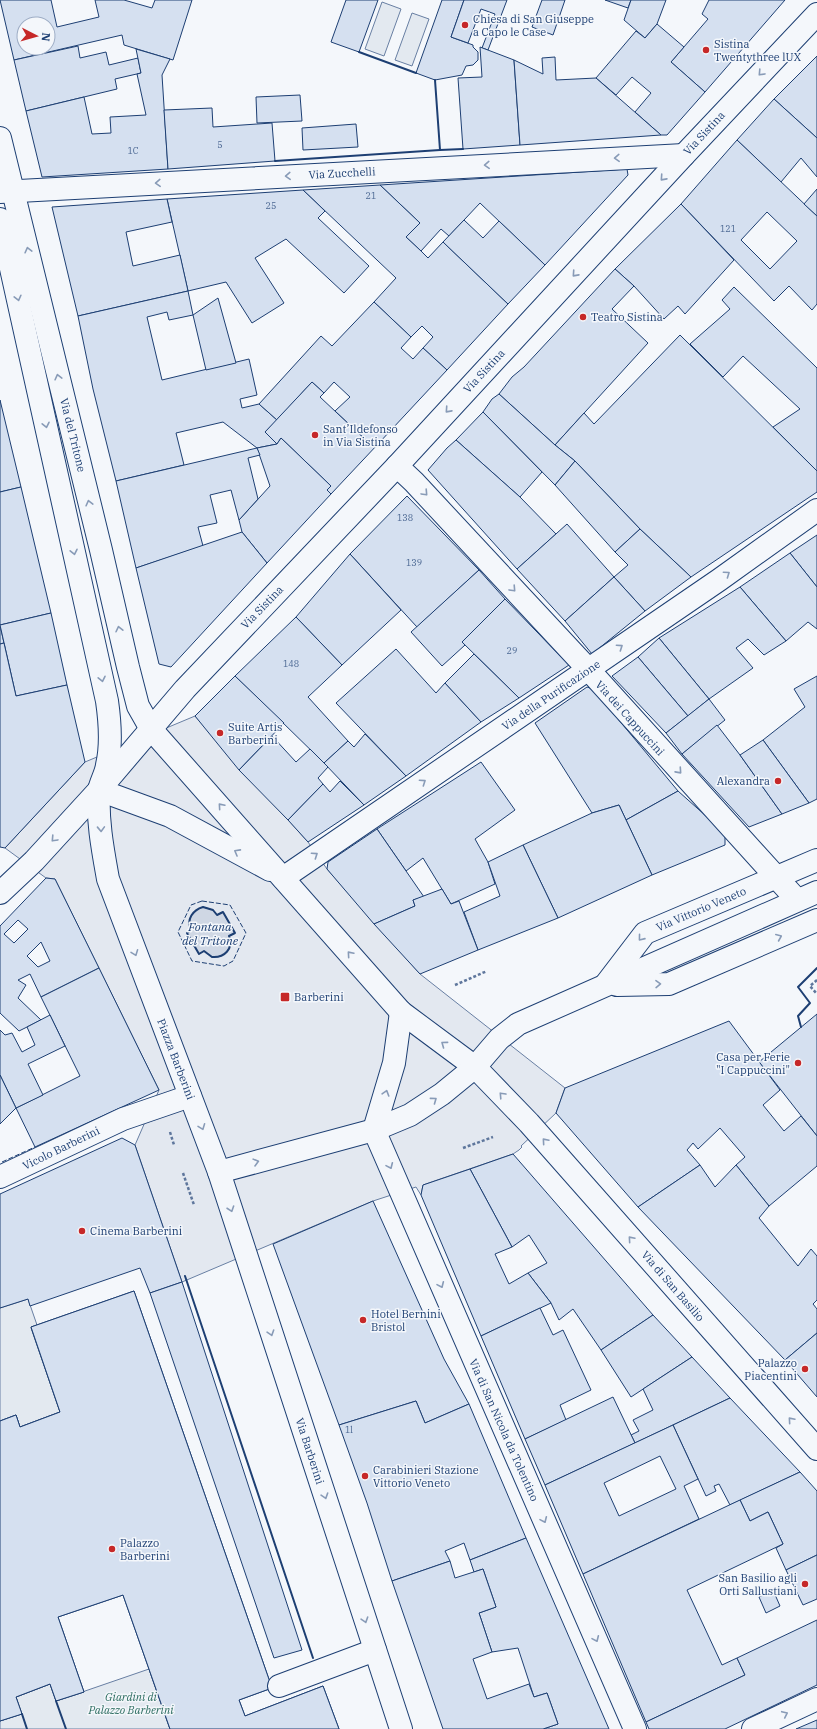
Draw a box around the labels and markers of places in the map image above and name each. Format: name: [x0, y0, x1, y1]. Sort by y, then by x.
place label: Chiesa di San Giuseppe a Capo le Case: [473, 12, 594, 39]
marker: Chiesa di San Giuseppe a Capo le Case: [460, 20, 470, 30]
place label: Sistina Twentythree lUX: [714, 37, 802, 64]
marker: Sistina Twentythree lUX: [701, 45, 711, 55]
place label: Teatro Sistina: [591, 310, 663, 324]
marker: Teatro Sistina: [578, 312, 588, 322]
place label: Sant’Ildefonso in Via Sistina: [323, 422, 398, 449]
marker: Sant’Ildefonso in Via Sistina: [310, 430, 320, 440]
place label: Suite Artis Barberini: [228, 720, 282, 747]
marker: Suite Artis Barberini: [215, 728, 225, 738]
place label: Alexandra: [717, 774, 770, 788]
marker: Alexandra: [773, 776, 783, 786]
place label: Barberini: [294, 990, 344, 1004]
marker: Barberini: [279, 991, 291, 1003]
place label: Casa per Ferie "I Cappuccini": [716, 1050, 790, 1077]
marker: Casa per Ferie "I Cappuccini": [793, 1058, 803, 1068]
place label: Cinema Barberini: [90, 1224, 183, 1238]
marker: Cinema Barberini: [77, 1226, 87, 1236]
place label: Hotel Bernini Bristol: [371, 1307, 441, 1334]
marker: Hotel Bernini Bristol: [358, 1315, 368, 1325]
place label: Palazzo Piacentini: [744, 1356, 798, 1383]
marker: Palazzo Piacentini: [800, 1364, 810, 1374]
place label: Carabinieri Stazione Vittorio Veneto: [373, 1463, 479, 1490]
marker: Carabinieri Stazione Vittorio Veneto: [360, 1471, 370, 1481]
place label: Palazzo Barberini: [120, 1536, 170, 1563]
marker: Palazzo Barberini: [107, 1544, 117, 1554]
place label: San Basilio agli Orti Sallustiani: [719, 1571, 798, 1598]
marker: San Basilio agli Orti Sallustiani: [800, 1579, 810, 1589]

